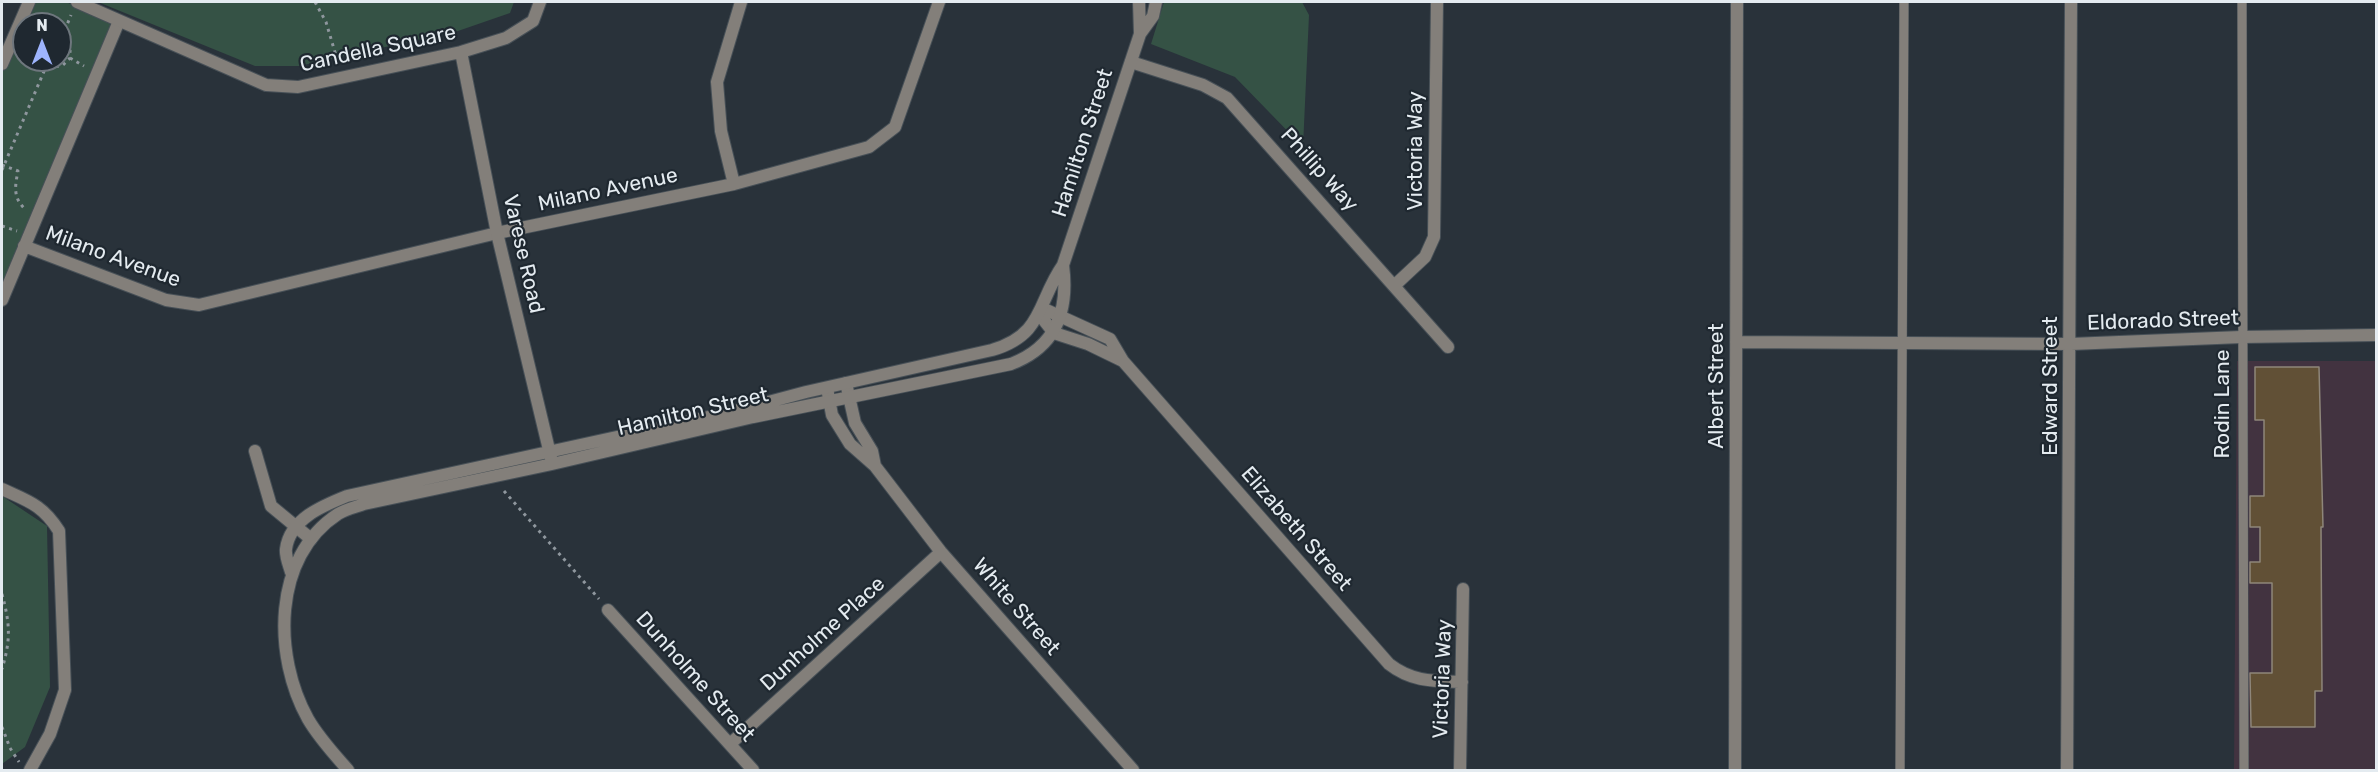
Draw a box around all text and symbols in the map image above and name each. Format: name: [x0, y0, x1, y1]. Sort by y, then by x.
north arrow: [12, 12, 72, 72]
text: N: [36, 16, 48, 35]
street label: Candella Square: [298, 20, 458, 78]
street label: Hamilton Street: [1047, 66, 1119, 220]
street label: Victoria Way: [1403, 91, 1429, 211]
street label: Phillip Way: [1275, 123, 1363, 217]
street label: Milano Avenue: [536, 163, 680, 217]
street label: Varese Road: [497, 192, 549, 316]
street label: Milano Avenue: [42, 221, 184, 293]
street label: Eldorado Street: [2087, 306, 2239, 336]
street label: Edward Street: [2038, 316, 2064, 456]
street label: Albert Street: [1704, 323, 1730, 449]
street label: Rodin Lane: [2210, 349, 2236, 459]
street label: Hamilton Street: [615, 382, 771, 442]
street label: Elizabeth Street: [1235, 462, 1357, 596]
street label: White Street: [967, 553, 1065, 661]
street label: Dunholme Place: [756, 571, 890, 697]
street label: Dunholme Street: [630, 607, 760, 747]
street label: Victoria Way: [1428, 619, 1458, 739]

